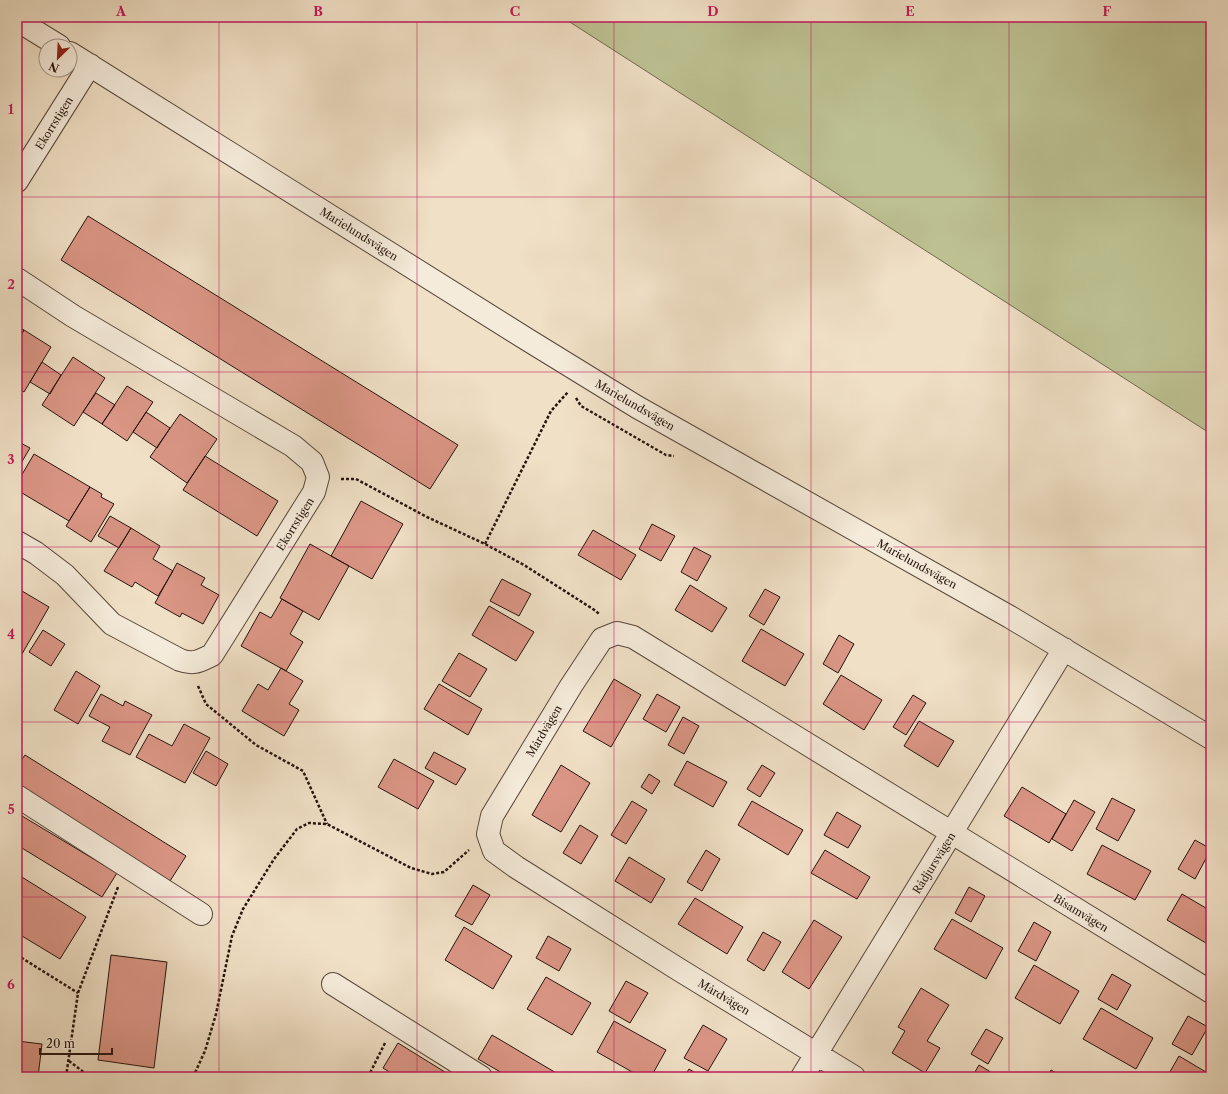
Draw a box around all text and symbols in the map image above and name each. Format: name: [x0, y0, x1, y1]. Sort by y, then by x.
text: A: [115, 3, 127, 19]
text: B: [313, 3, 323, 19]
text: C: [510, 3, 520, 19]
text: D: [707, 3, 719, 19]
text: E: [905, 3, 915, 19]
text: F: [1103, 3, 1112, 19]
north arrow: [38, 38, 78, 78]
text: N: [46, 59, 61, 75]
street label: Ekorrstigen: [32, 94, 76, 152]
text: 1: [8, 101, 14, 117]
street label: Marielundsvägen: [317, 204, 401, 264]
text: 2: [7, 276, 15, 292]
street label: Marielundsvägen: [593, 377, 677, 434]
text: 3: [7, 451, 15, 467]
street label: Ekorrstigen: [273, 495, 317, 553]
street label: Marielundsvägen: [874, 536, 960, 592]
text: 4: [7, 626, 15, 642]
street label: Mårdvägen: [523, 702, 565, 760]
text: 5: [7, 801, 15, 817]
street label: Rådjursvägen: [910, 830, 959, 896]
street label: Bisamvägen: [1051, 891, 1111, 935]
text: 6: [7, 976, 15, 992]
street label: Mårdvägen: [695, 976, 753, 1018]
scale bar: [40, 1030, 112, 1056]
text: 20 m: [46, 1036, 75, 1051]

